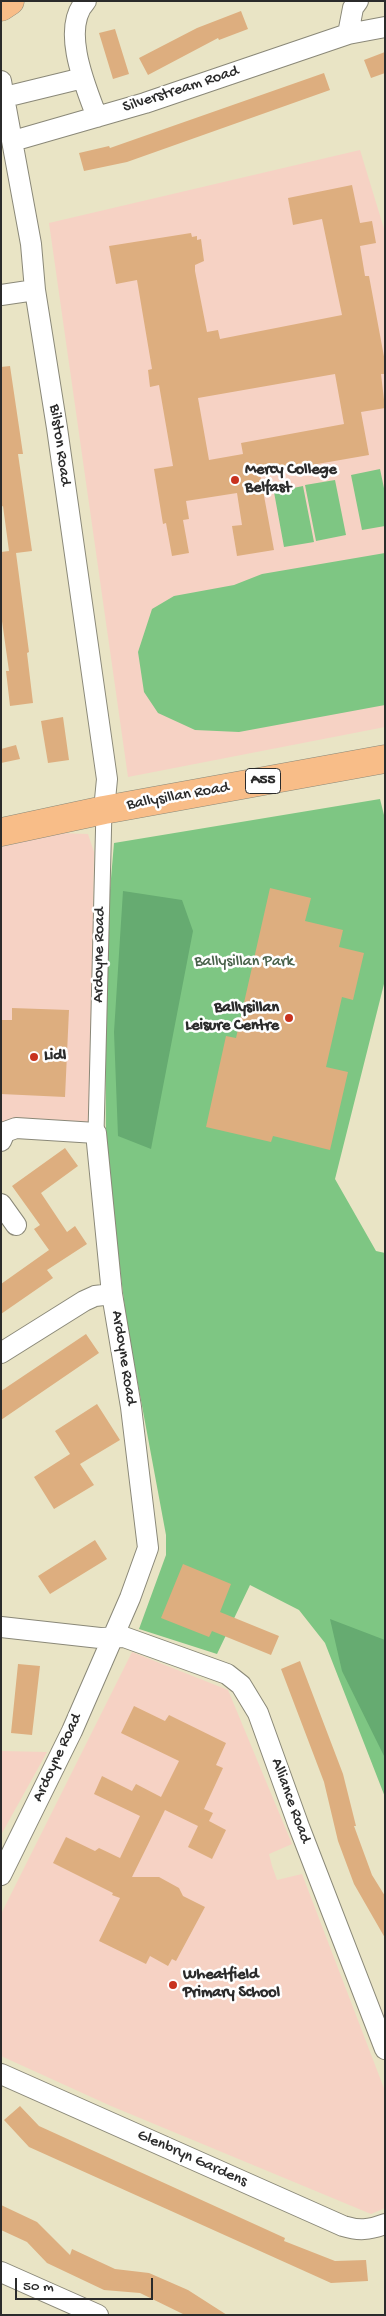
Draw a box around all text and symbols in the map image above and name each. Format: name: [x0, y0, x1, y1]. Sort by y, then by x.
street label: Silverstream Road: [121, 62, 241, 118]
street label: Bilston Road: [44, 403, 74, 487]
place label: Mercy College Belfast: [245, 461, 337, 499]
marker: Mercy College Belfast: [229, 474, 241, 486]
road number: A55: [246, 768, 280, 794]
street label: Ballysillan Road: [125, 779, 231, 815]
street label: Ardoyne Road: [90, 907, 110, 1003]
park label: Ballysillan Park: [194, 953, 294, 973]
place label: Ballysillan Leisure Centre: [185, 999, 279, 1037]
marker: Ballysillan Leisure Centre: [283, 1012, 295, 1024]
place label: Lidl: [44, 1047, 66, 1067]
marker: Lidl: [28, 1051, 40, 1063]
street label: Ardoyne Road: [106, 1309, 140, 1407]
street label: Ardoyne Road: [29, 1711, 87, 1805]
street label: Alliance Road: [266, 1756, 314, 1846]
place label: Wheatfield Primary School: [183, 1966, 280, 2004]
marker: Wheatfield Primary School: [167, 1979, 179, 1991]
street label: Glenbryn Gardens: [134, 2126, 250, 2192]
scale bar: [18, 2268, 155, 2300]
text: 50 m: [23, 2278, 54, 2296]

